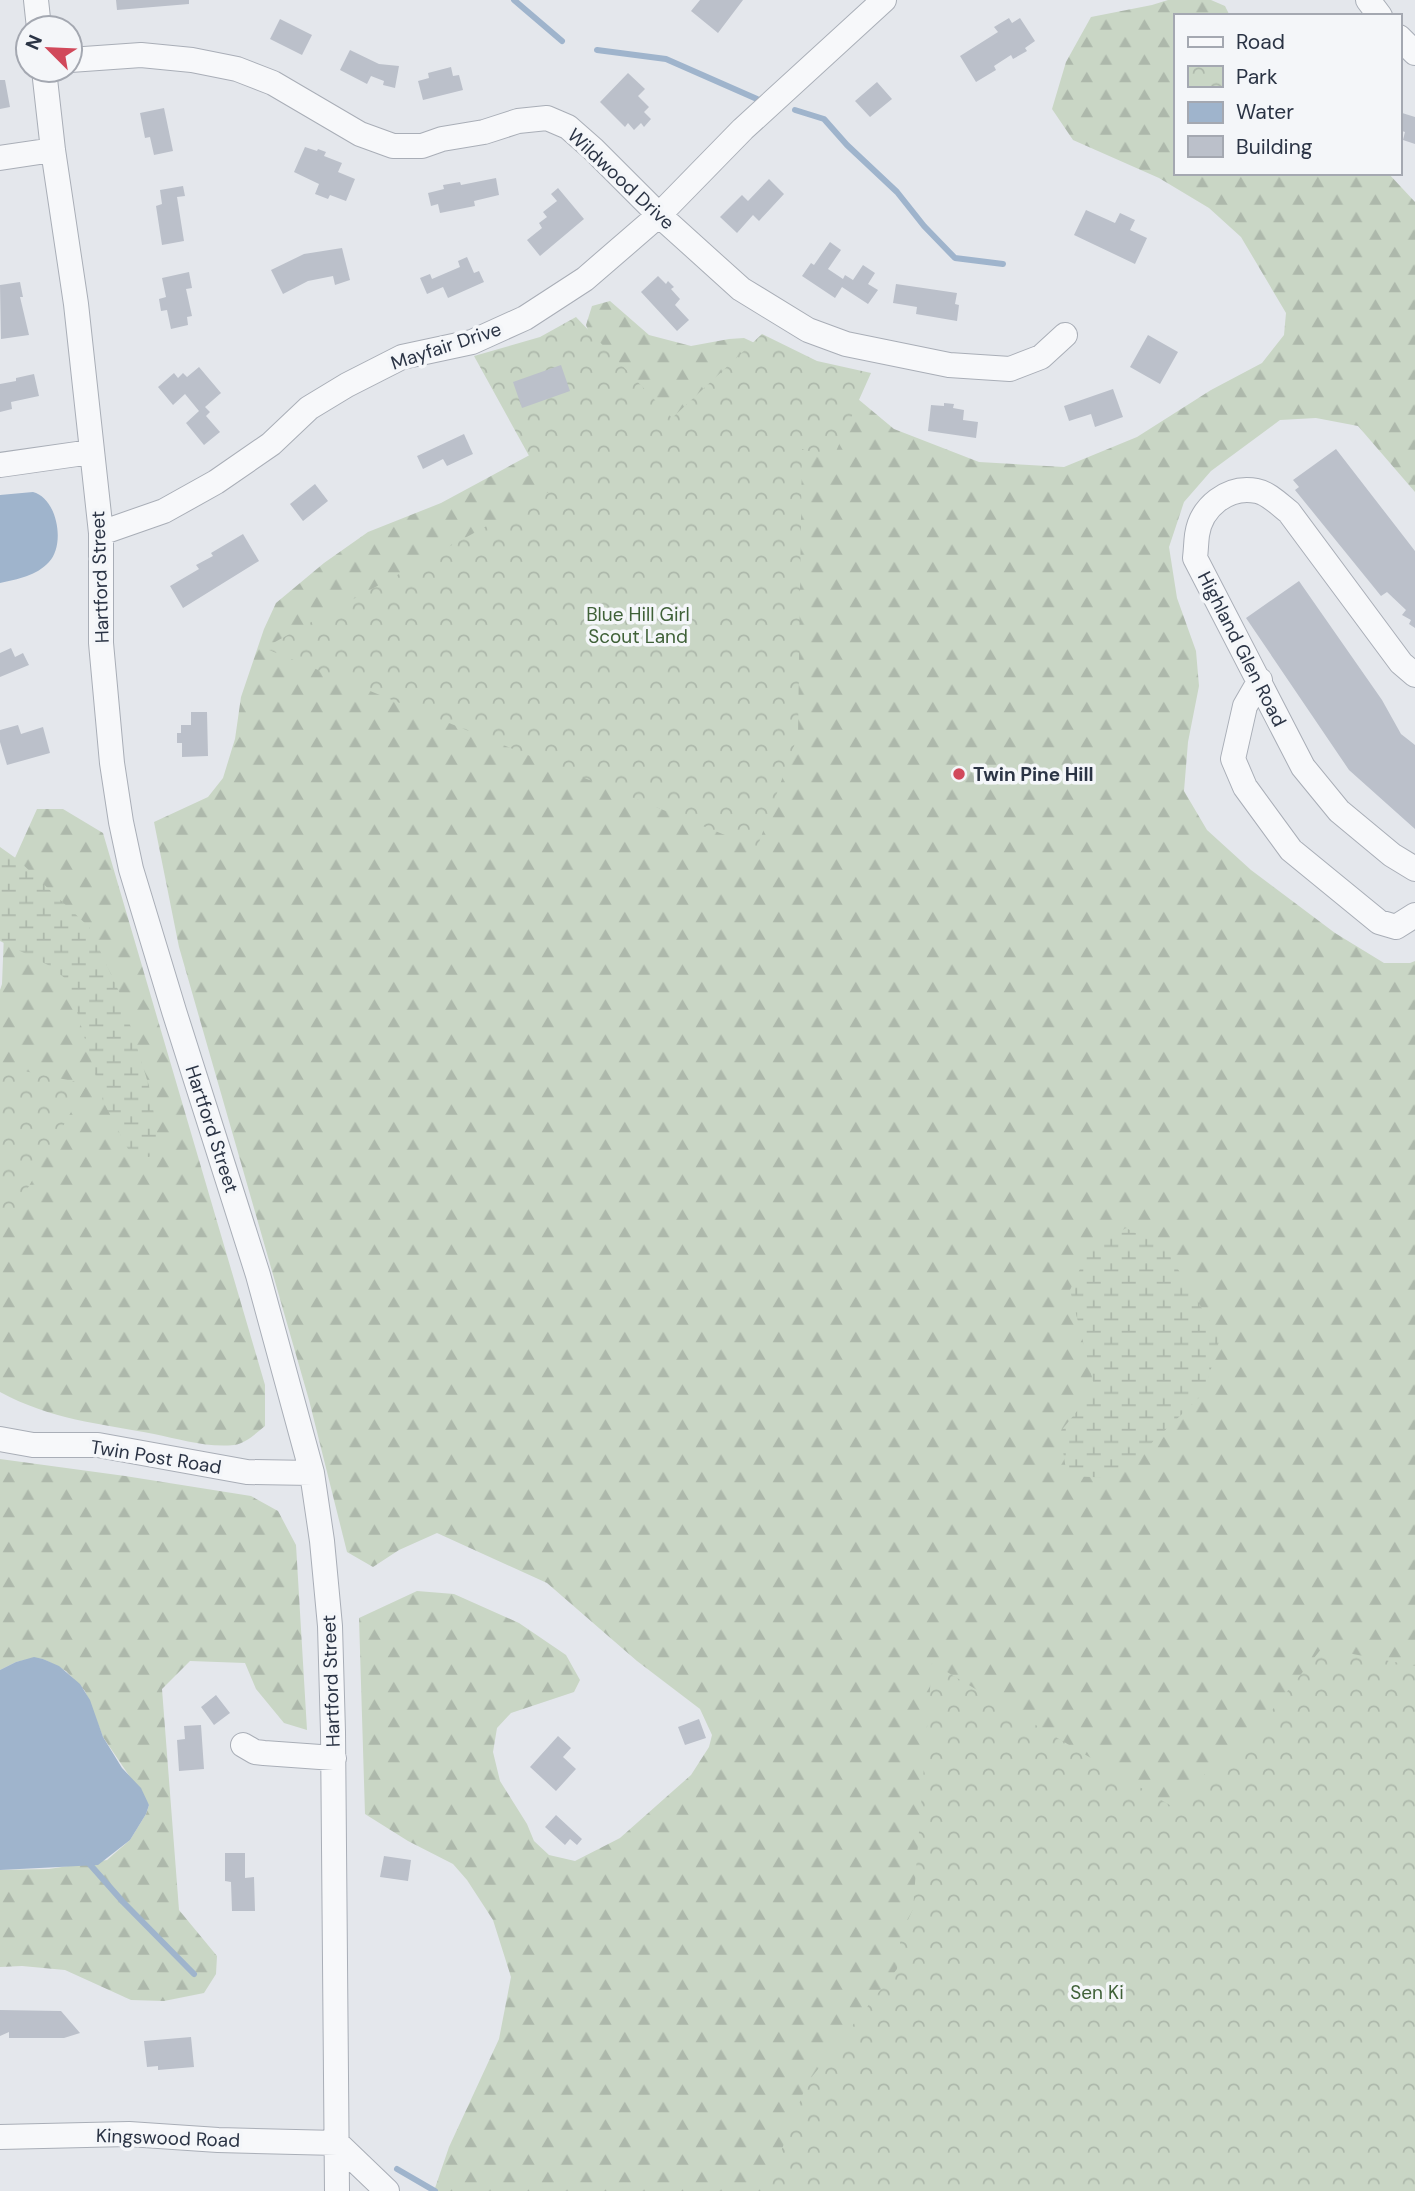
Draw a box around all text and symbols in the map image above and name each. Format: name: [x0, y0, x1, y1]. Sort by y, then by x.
north arrow: [14, 14, 84, 84]
legend: [1174, 14, 1401, 175]
text: Road: [1236, 28, 1285, 56]
text: N: [20, 31, 48, 54]
text: Park: [1236, 63, 1278, 91]
text: Water: [1236, 98, 1294, 126]
street label: Wildwood Drive: [562, 123, 680, 235]
text: Building: [1236, 133, 1313, 161]
street label: Mayfair Drive: [388, 316, 504, 376]
street label: Hartford Street: [85, 510, 115, 644]
street label: Highland Glen Road: [1192, 567, 1292, 731]
park label: Blue Hill Girl Scout Land: [586, 602, 690, 649]
place label: Twin Pine Hill: [973, 762, 1094, 787]
marker: Twin Pine Hill: [951, 766, 967, 782]
street label: Hartford Street: [180, 1062, 244, 1196]
street label: Twin Post Road: [89, 1434, 223, 1480]
street label: Hartford Street: [316, 1614, 346, 1748]
park label: Sen Ki: [1070, 1980, 1124, 2005]
street label: Kingswood Road: [95, 2123, 241, 2153]

